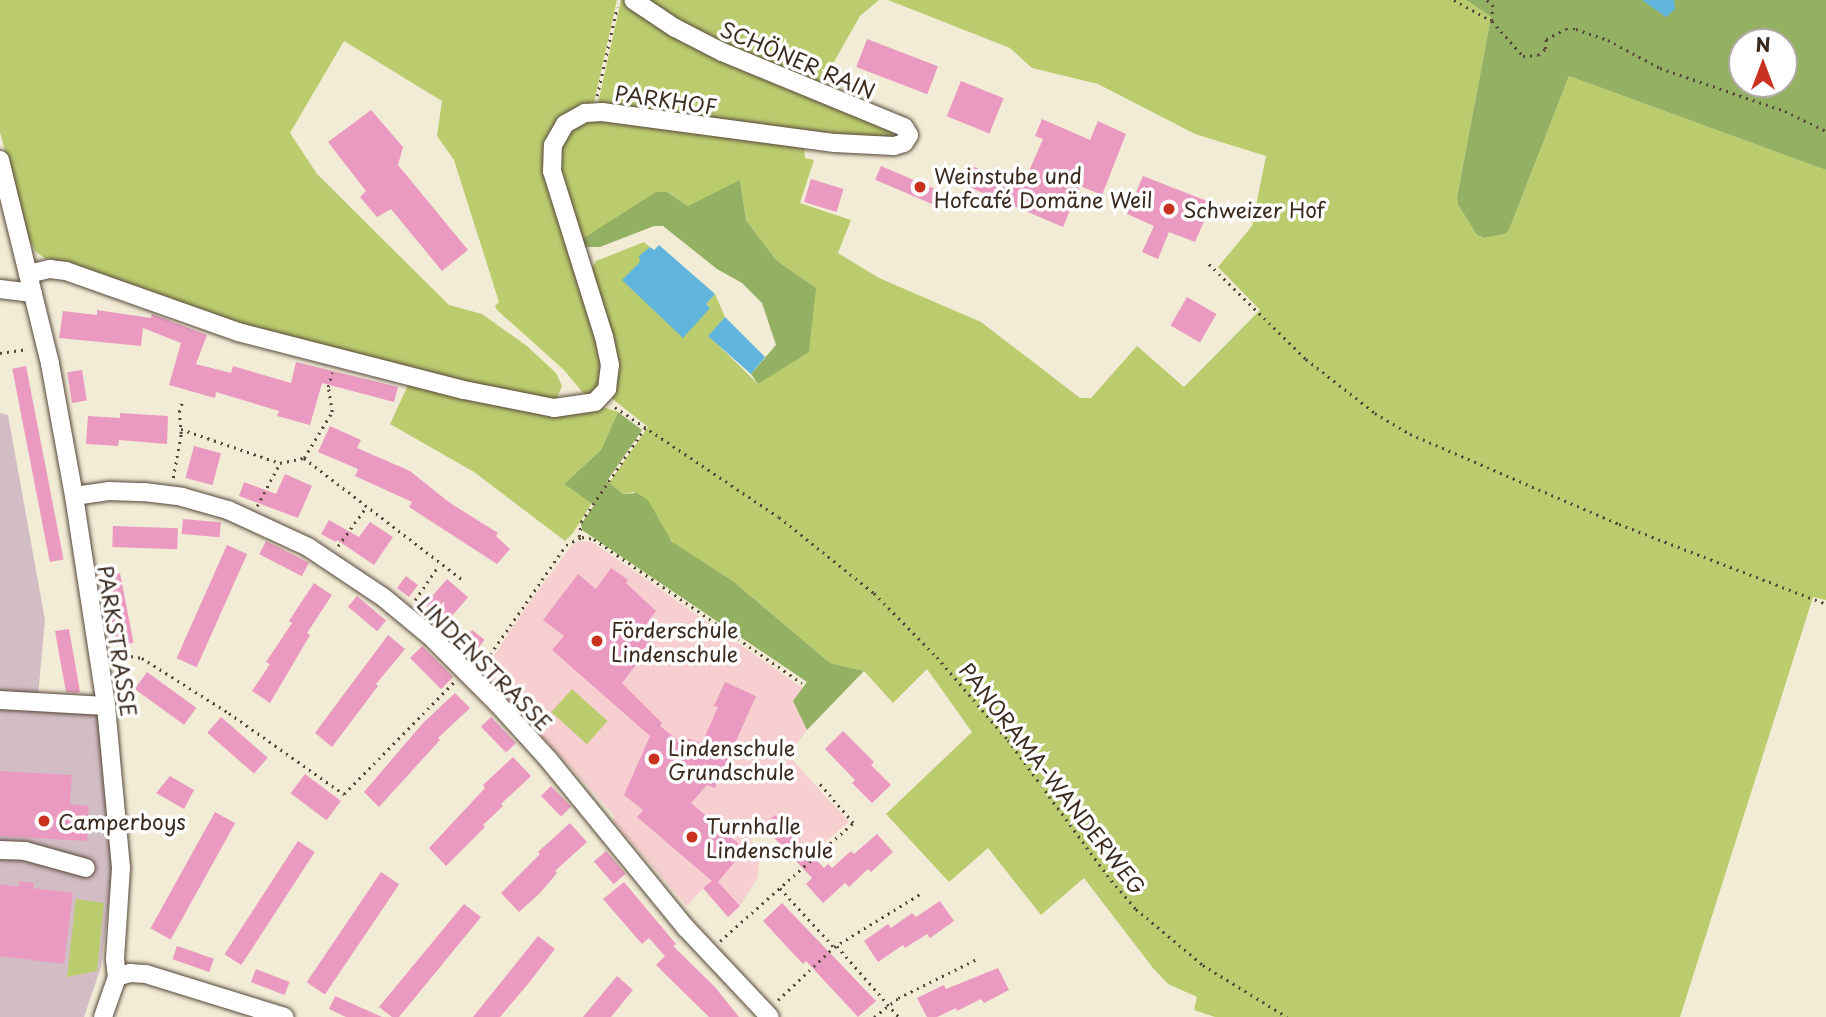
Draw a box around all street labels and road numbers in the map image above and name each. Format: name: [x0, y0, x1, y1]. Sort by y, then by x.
street label: SCHÖNER RAIN: [716, 15, 880, 103]
street label: PARKHOF: [613, 79, 719, 119]
street label: PARKSTRASSE: [94, 563, 142, 719]
street label: LINDENSTRASSE: [413, 591, 557, 735]
street label: PANORAMA-WANDERWEG: [955, 657, 1151, 899]

